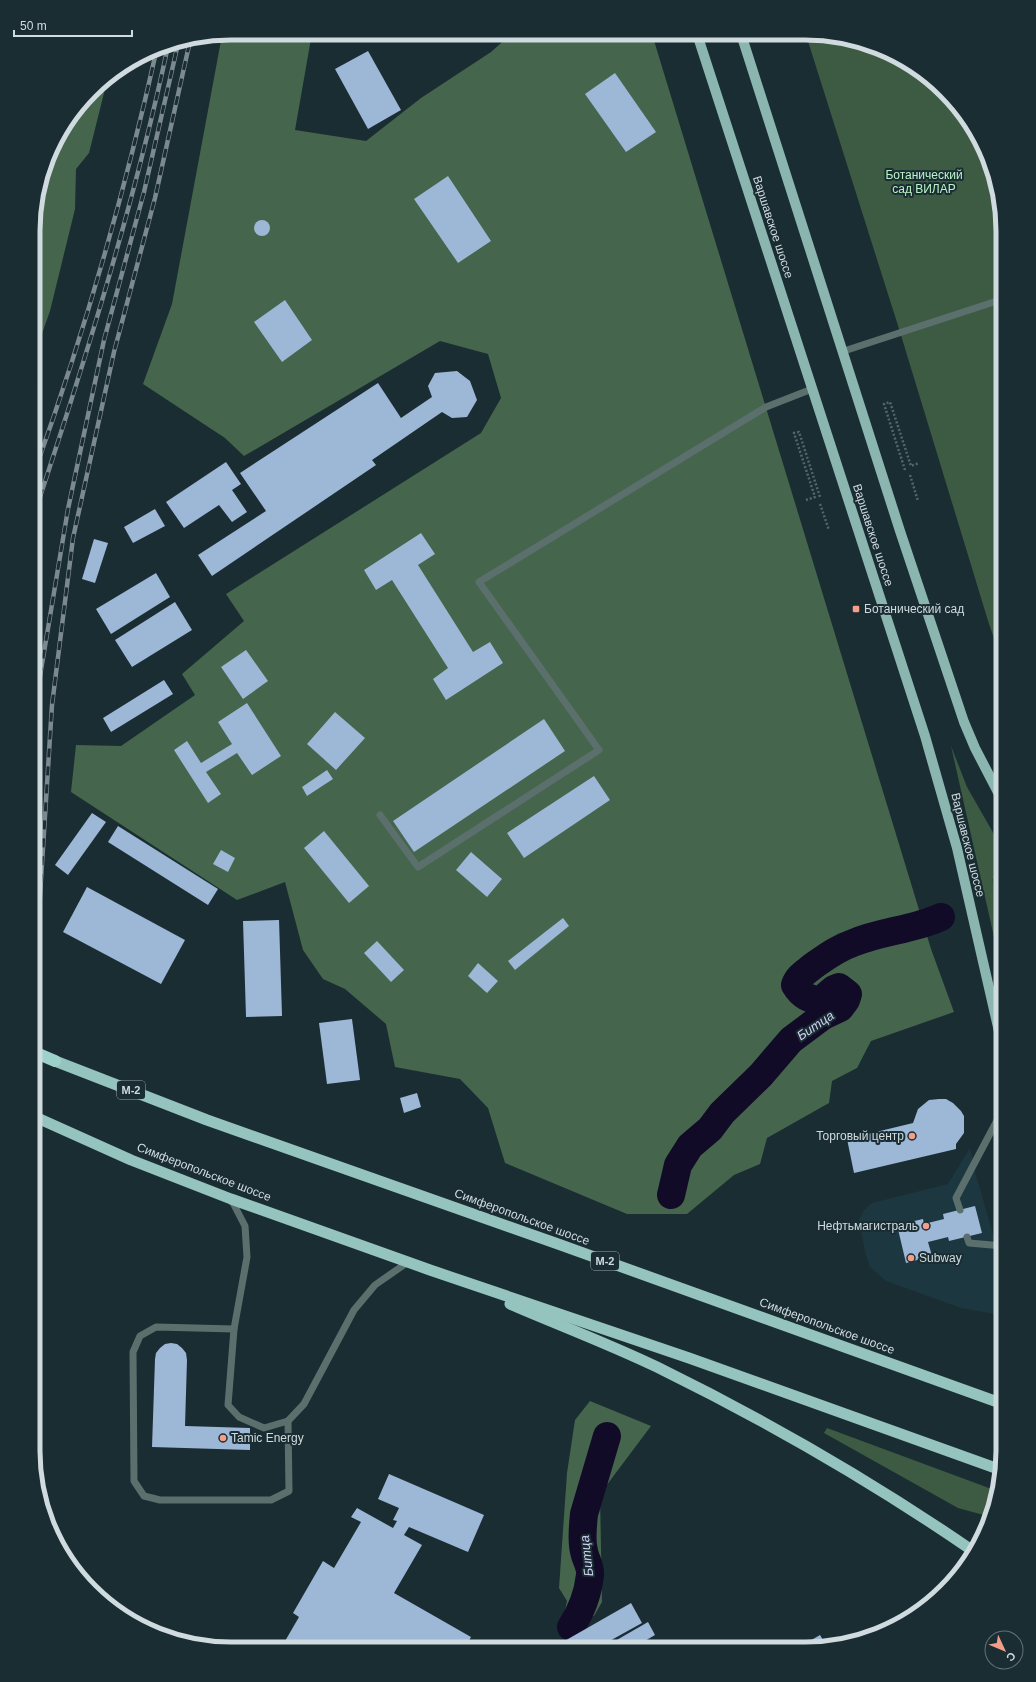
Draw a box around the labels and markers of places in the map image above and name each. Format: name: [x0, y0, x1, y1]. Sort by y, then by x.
place label: Ботанический сад: [864, 602, 964, 616]
marker: Ботанический сад: [851, 604, 861, 614]
place label: Торговый центр: [816, 1129, 904, 1143]
marker: Торговый центр: [907, 1131, 917, 1141]
place label: Нефтьмагистраль: [817, 1219, 918, 1233]
marker: Нефтьмагистраль: [921, 1221, 931, 1231]
place label: Subway: [919, 1251, 962, 1265]
marker: Subway: [906, 1253, 916, 1263]
place label: Tamic Energy: [231, 1431, 304, 1445]
marker: Tamic Energy: [218, 1433, 228, 1443]

